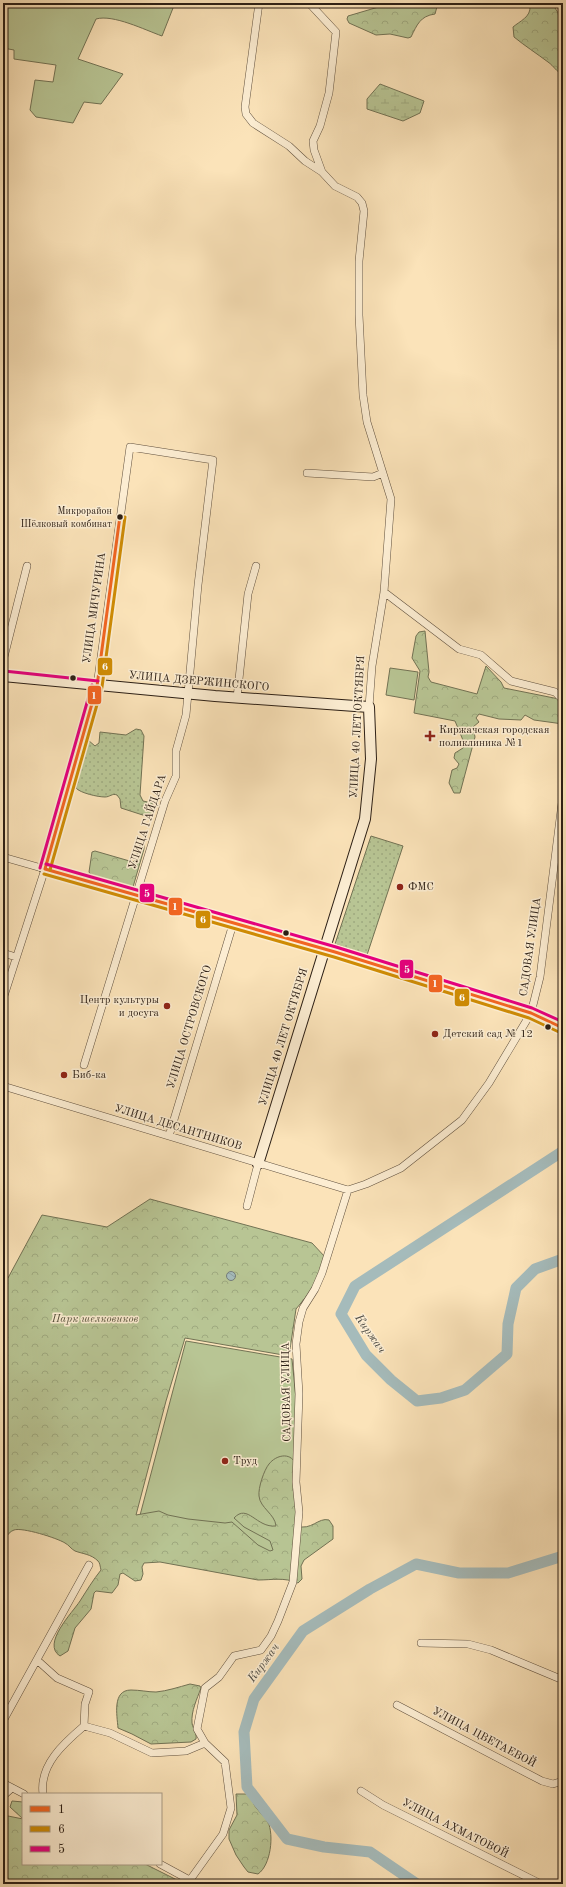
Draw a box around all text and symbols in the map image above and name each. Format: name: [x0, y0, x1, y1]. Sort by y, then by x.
place label: Микрорайон Шёлковый комбинат: [21, 506, 113, 529]
marker: Микрорайон Шёлковый комбинат: [115, 512, 125, 522]
street label: УЛИЦА МИЧУРИНА: [82, 551, 108, 664]
street label: УЛИЦА 40 ЛЕТ ОКТЯБРЯ: [349, 655, 367, 799]
line badge: 6: [97, 657, 113, 676]
text: 6: [102, 662, 108, 673]
street label: УЛИЦА ДЗЕРЖИНСКОГО: [128, 670, 270, 694]
unlabelled marker: [68, 673, 78, 683]
line badge: 1: [87, 685, 102, 705]
text: 1: [91, 691, 97, 702]
place label: Киржачская городская поликлиника №1: [439, 725, 550, 749]
marker: Киржачская городская поликлиника №1: [424, 730, 436, 742]
street label: УЛИЦА ГАЙДАРА: [125, 772, 169, 871]
marker: ФМС: [395, 882, 405, 892]
place label: ФМС: [408, 882, 434, 893]
line badge: 5: [139, 883, 155, 903]
text: 5: [144, 889, 150, 900]
street label: САДОВАЯ УЛИЦА: [519, 896, 543, 997]
line badge: 1: [168, 897, 183, 916]
text: 1: [172, 902, 178, 913]
line badge: 6: [195, 910, 211, 929]
text: 6: [200, 915, 206, 926]
unlabelled marker: [281, 928, 291, 938]
line badge: 5: [399, 959, 414, 979]
street label: УЛИЦА ОСТРОВСКОГО: [166, 964, 214, 1090]
text: 5: [404, 965, 410, 976]
street label: УЛИЦА 40 ЛЕТ ОКТЯБРЯ: [258, 967, 310, 1107]
line badge: 1: [428, 974, 443, 993]
text: 1: [432, 979, 438, 990]
line badge: 6: [454, 988, 470, 1007]
text: 6: [459, 993, 465, 1004]
place label: Центр культуры и досуга: [80, 995, 160, 1019]
marker: Центр культуры и досуга: [162, 1001, 172, 1011]
unlabelled marker: [543, 1022, 553, 1032]
marker: Детский сад № 12: [430, 1029, 440, 1039]
place label: Детский сад № 12: [443, 1029, 533, 1040]
marker: Биб-ка: [59, 1070, 69, 1080]
place label: Биб-ка: [72, 1070, 107, 1081]
street label: УЛИЦА ДЕСАНТНИКОВ: [113, 1103, 243, 1153]
water label: Киржач: [352, 1311, 388, 1356]
park label: Парк шелковиков: [51, 1314, 139, 1325]
street label: САДОВАЯ УЛИЦА: [281, 1341, 293, 1442]
marker: Труд: [220, 1456, 230, 1466]
place label: Труд: [233, 1456, 258, 1467]
water label: Киржач: [245, 1641, 282, 1685]
street label: УЛИЦА ЦВЕТАЕВОЙ: [430, 1704, 539, 1770]
legend: [22, 1793, 162, 1865]
street label: УЛИЦА АХМАТОВОЙ: [400, 1796, 511, 1861]
text: 1: [58, 1804, 65, 1816]
text: 6: [58, 1824, 65, 1836]
text: 5: [58, 1843, 65, 1856]

